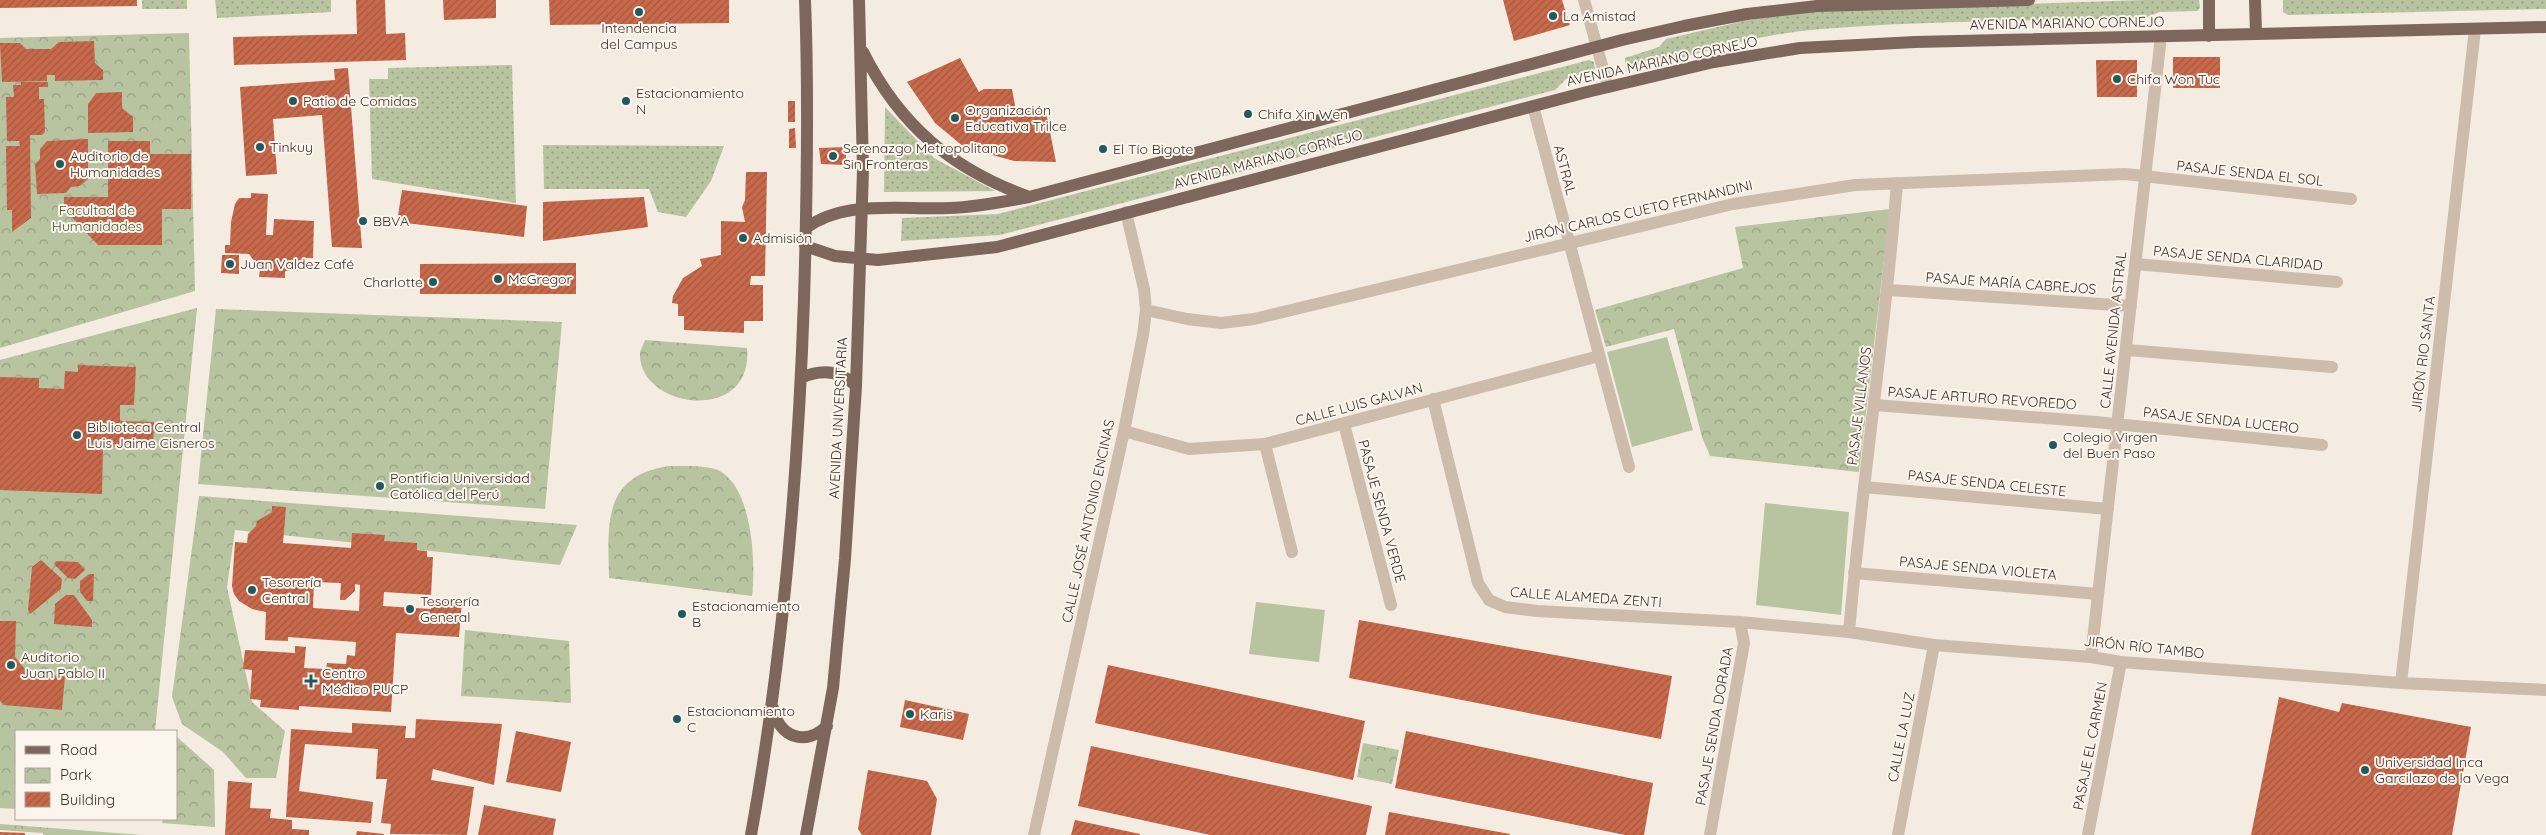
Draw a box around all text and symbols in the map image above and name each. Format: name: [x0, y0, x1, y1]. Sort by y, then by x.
marker: Intendencia del Campus: [633, 6, 645, 18]
place label: La Amistad: [1563, 7, 1636, 25]
marker: La Amistad: [1547, 10, 1559, 22]
street label: AVENIDA MARIANO CORNEJO: [1969, 12, 2165, 34]
place label: Intendencia del Campus: [601, 19, 677, 53]
street label: AVENIDA MARIANO CORNEJO: [1565, 32, 1759, 90]
place label: Chifa Won Tuc: [2127, 70, 2220, 88]
marker: Chifa Won Tuc: [2111, 73, 2123, 85]
place label: Estacionamiento N: [636, 84, 744, 118]
place label: Patio de Comidas: [303, 92, 417, 110]
marker: Patio de Comidas: [287, 95, 299, 107]
marker: Estacionamiento N: [620, 95, 632, 107]
place label: Organización Educativa Trilce: [965, 101, 1067, 135]
place label: Chifa Xin Wen: [1258, 105, 1348, 123]
marker: Chifa Xin Wen: [1242, 108, 1254, 120]
marker: Organización Educativa Trilce: [949, 112, 961, 124]
street label: AVENIDA MARIANO CORNEJO: [1172, 125, 1365, 193]
place label: Tinkuy: [270, 138, 313, 156]
place label: Serenazgo Metropolitano Sin Fronteras: [843, 139, 1007, 173]
place label: El Tío Bigote: [1113, 140, 1193, 158]
marker: Tinkuy: [254, 141, 266, 153]
marker: El Tío Bigote: [1097, 143, 1109, 155]
street label: ASTRAL: [1550, 143, 1580, 198]
place label: Auditorio de Humanidades: [70, 147, 160, 181]
marker: Serenazgo Metropolitano Sin Fronteras: [827, 150, 839, 162]
street label: PASAJE SENDA EL SOL: [2176, 156, 2325, 190]
marker: Auditorio de Humanidades: [54, 158, 66, 170]
street label: JIRÓN CARLOS CUETO FERNANDINI: [1522, 176, 1754, 246]
park label: Facultad de Humanidades: [52, 201, 142, 235]
place label: BBVA: [373, 212, 409, 230]
marker: BBVA: [357, 215, 369, 227]
place label: Admisión: [753, 229, 812, 247]
marker: Admisión: [737, 232, 749, 244]
street label: PASAJE SENDA CLARIDAD: [2152, 242, 2324, 274]
street label: CALLE AVENIDA ASTRAL: [2096, 250, 2130, 409]
place label: Juan Valdez Café: [240, 255, 354, 273]
marker: Juan Valdez Café: [224, 258, 236, 270]
street label: PASAJE MARÍA CABREJOS: [1925, 268, 2097, 298]
place label: McGregor: [508, 270, 572, 288]
place label: Charlotte: [363, 273, 423, 291]
marker: McGregor: [492, 273, 504, 285]
marker: Charlotte: [427, 276, 439, 288]
street label: JIRÓN RIO SANTA: [2407, 295, 2439, 413]
street label: AVENIDA UNIVERSITARIA: [825, 337, 851, 499]
street label: PASAJE VILLANOS: [1843, 346, 1875, 466]
street label: CALLE LUIS GALVAN: [1293, 378, 1425, 430]
street label: PASAJE ARTURO REVOREDO: [1887, 382, 2077, 414]
street label: PASAJE SENDA LUCERO: [2142, 403, 2300, 437]
place label: Biblioteca Central Luis Jaime Cisneros: [87, 418, 215, 452]
street label: CALLE JOSÉ ANTONIO ENCINAS: [1058, 418, 1118, 624]
place label: Colegio Virgen del Buen Paso: [2063, 428, 2157, 462]
marker: Biblioteca Central Luis Jaime Cisneros: [71, 429, 83, 441]
street label: PASAJE SENDA VERDE: [1354, 438, 1410, 584]
marker: Colegio Virgen del Buen Paso: [2047, 439, 2059, 451]
street label: PASAJE SENDA CELESTE: [1907, 466, 2067, 500]
place label: Pontificia Universidad Católica del Perú: [390, 469, 530, 503]
marker: Pontificia Universidad Católica del Perú: [374, 480, 386, 492]
street label: PASAJE SENDA VIOLETA: [1898, 552, 2058, 584]
place label: Tesorería Central: [262, 573, 322, 607]
street label: CALLE ALAMEDA ZENTI: [1510, 583, 1662, 611]
marker: Tesorería Central: [246, 584, 258, 596]
place label: Tesorería General: [420, 592, 480, 626]
place label: Estacionamiento B: [692, 597, 800, 631]
marker: Tesorería General: [404, 603, 416, 615]
marker: Estacionamiento B: [676, 608, 688, 620]
street label: JIRÓN RÍO TAMBO: [2083, 632, 2206, 662]
street label: PASAJE SENDA DORADA: [1691, 645, 1737, 807]
place label: Auditorio Juan Pablo II: [21, 648, 105, 682]
marker: Auditorio Juan Pablo II: [5, 659, 17, 671]
place label: Centro Médico PUCP: [322, 664, 408, 698]
marker: Centro Médico PUCP: [304, 674, 318, 688]
street label: PASAJE EL CARMEN: [2069, 680, 2111, 812]
street label: CALLE LA LUZ: [1883, 690, 1919, 784]
place label: Estacionamiento C: [687, 702, 795, 736]
place label: Karis: [920, 705, 953, 723]
marker: Karis: [904, 708, 916, 720]
marker: Estacionamiento C: [671, 713, 683, 725]
legend: [15, 730, 178, 820]
text: Road: [60, 740, 97, 759]
place label: Universidad Inca Garcilazo de la Vega: [2375, 753, 2509, 787]
marker: Universidad Inca Garcilazo de la Vega: [2359, 764, 2371, 776]
text: Park: [60, 765, 92, 784]
text: Building: [60, 790, 115, 809]

